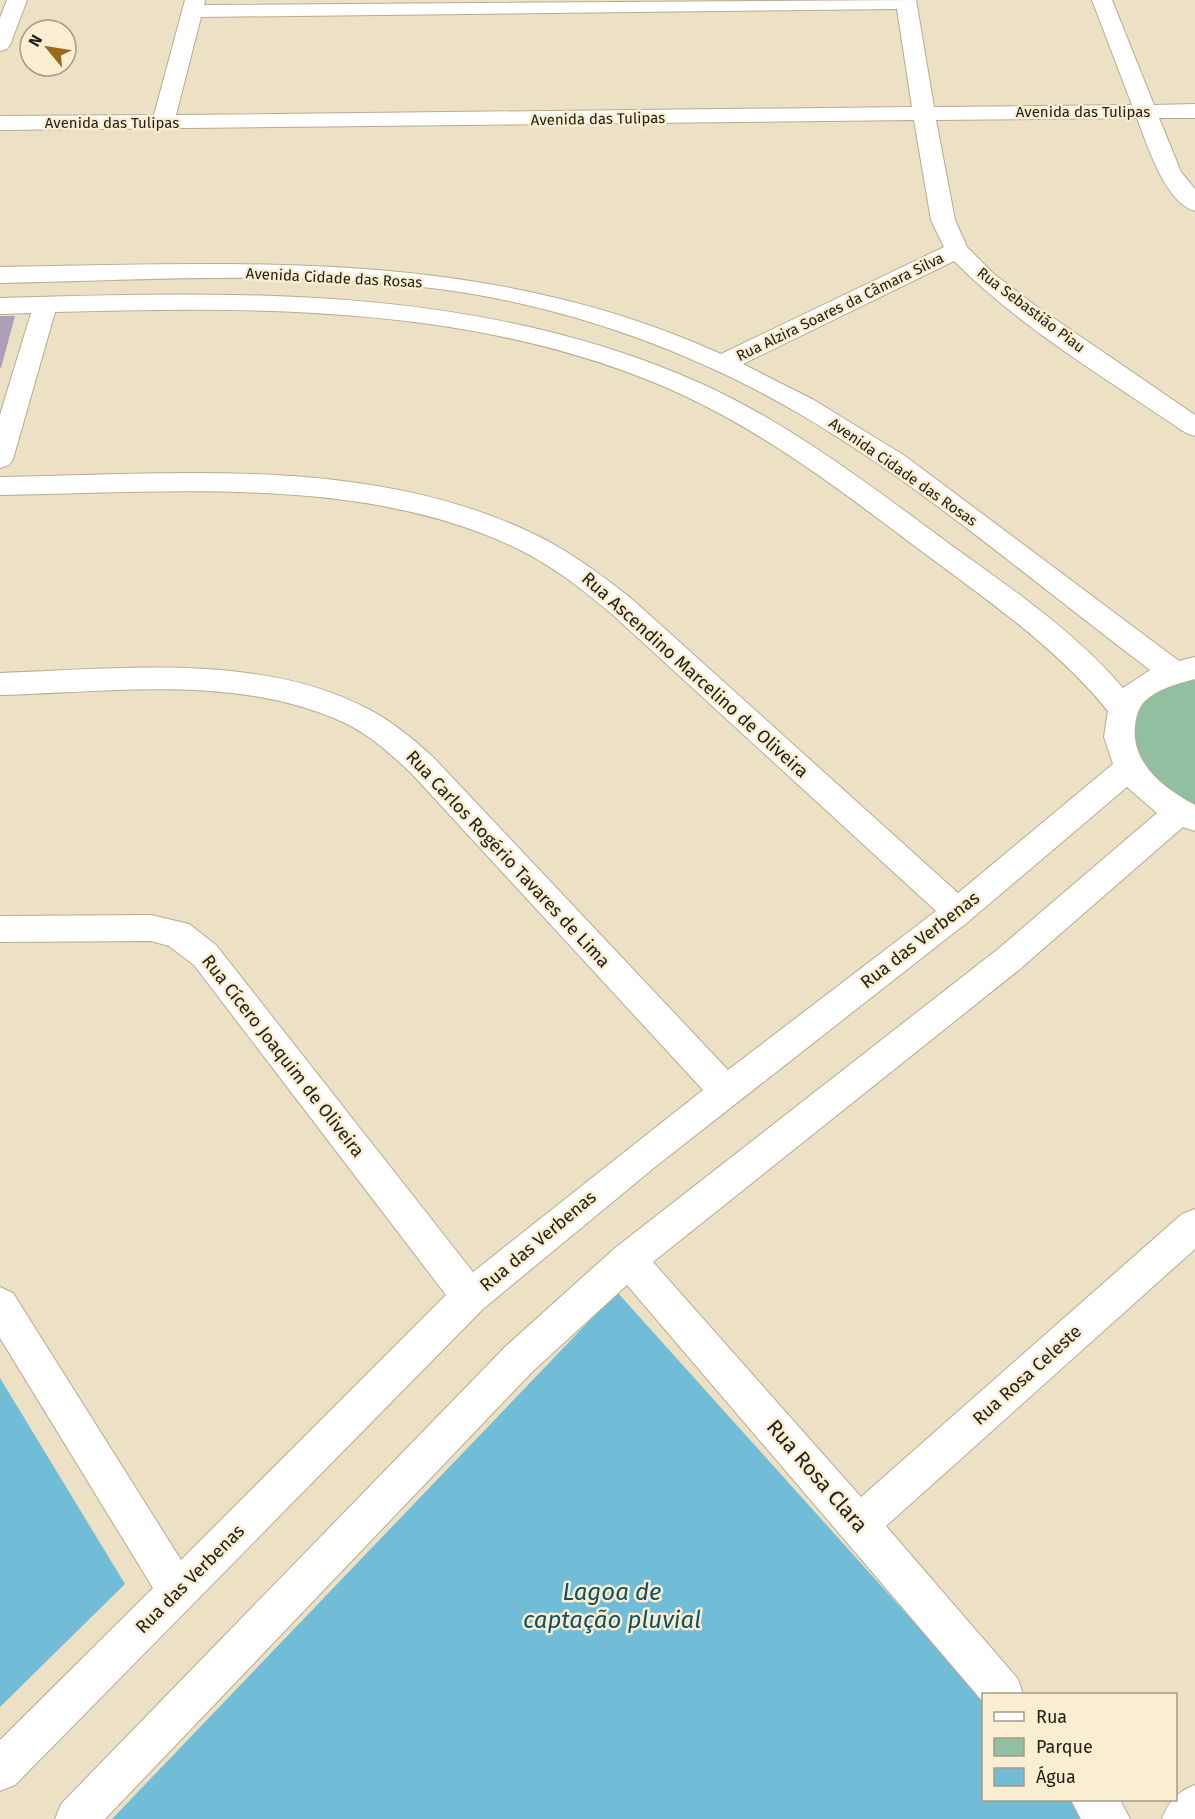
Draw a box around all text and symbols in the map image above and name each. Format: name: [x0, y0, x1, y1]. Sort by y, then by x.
north arrow: [18, 18, 78, 78]
text: N: [25, 31, 46, 50]
street label: Avenida das Tulipas: [1016, 103, 1150, 121]
street label: Avenida das Tulipas: [531, 109, 665, 129]
street label: Avenida das Tulipas: [45, 114, 179, 132]
street label: Rua Alzira Soares da Câmara Silva: [733, 249, 947, 365]
street label: Avenida Cidade das Rosas: [245, 264, 423, 292]
street label: Rua Sebastião Piau: [973, 264, 1089, 356]
street label: Avenida Cidade das Rosas: [826, 414, 980, 530]
street label: Rua Ascendino Marcelino de Oliveira: [577, 567, 813, 783]
street label: Rua Carlos Rogério Tavares de Lima: [401, 746, 615, 972]
street label: Rua das Verbenas: [856, 887, 984, 993]
street label: Rua Cícero Joaquim de Oliveira: [197, 950, 369, 1162]
street label: Rua das Verbenas: [475, 1186, 601, 1296]
street label: Rua Rosa Celeste: [968, 1320, 1086, 1430]
street label: Rua Rosa Clara: [761, 1414, 873, 1538]
street label: Rua das Verbenas: [131, 1520, 249, 1638]
water label: Lagoa de captação pluvial: [523, 1578, 701, 1634]
legend: [982, 1693, 1177, 1801]
text: Rua: [1036, 1706, 1067, 1728]
text: Parque: [1036, 1736, 1093, 1758]
text: Água: [1036, 1765, 1076, 1788]

